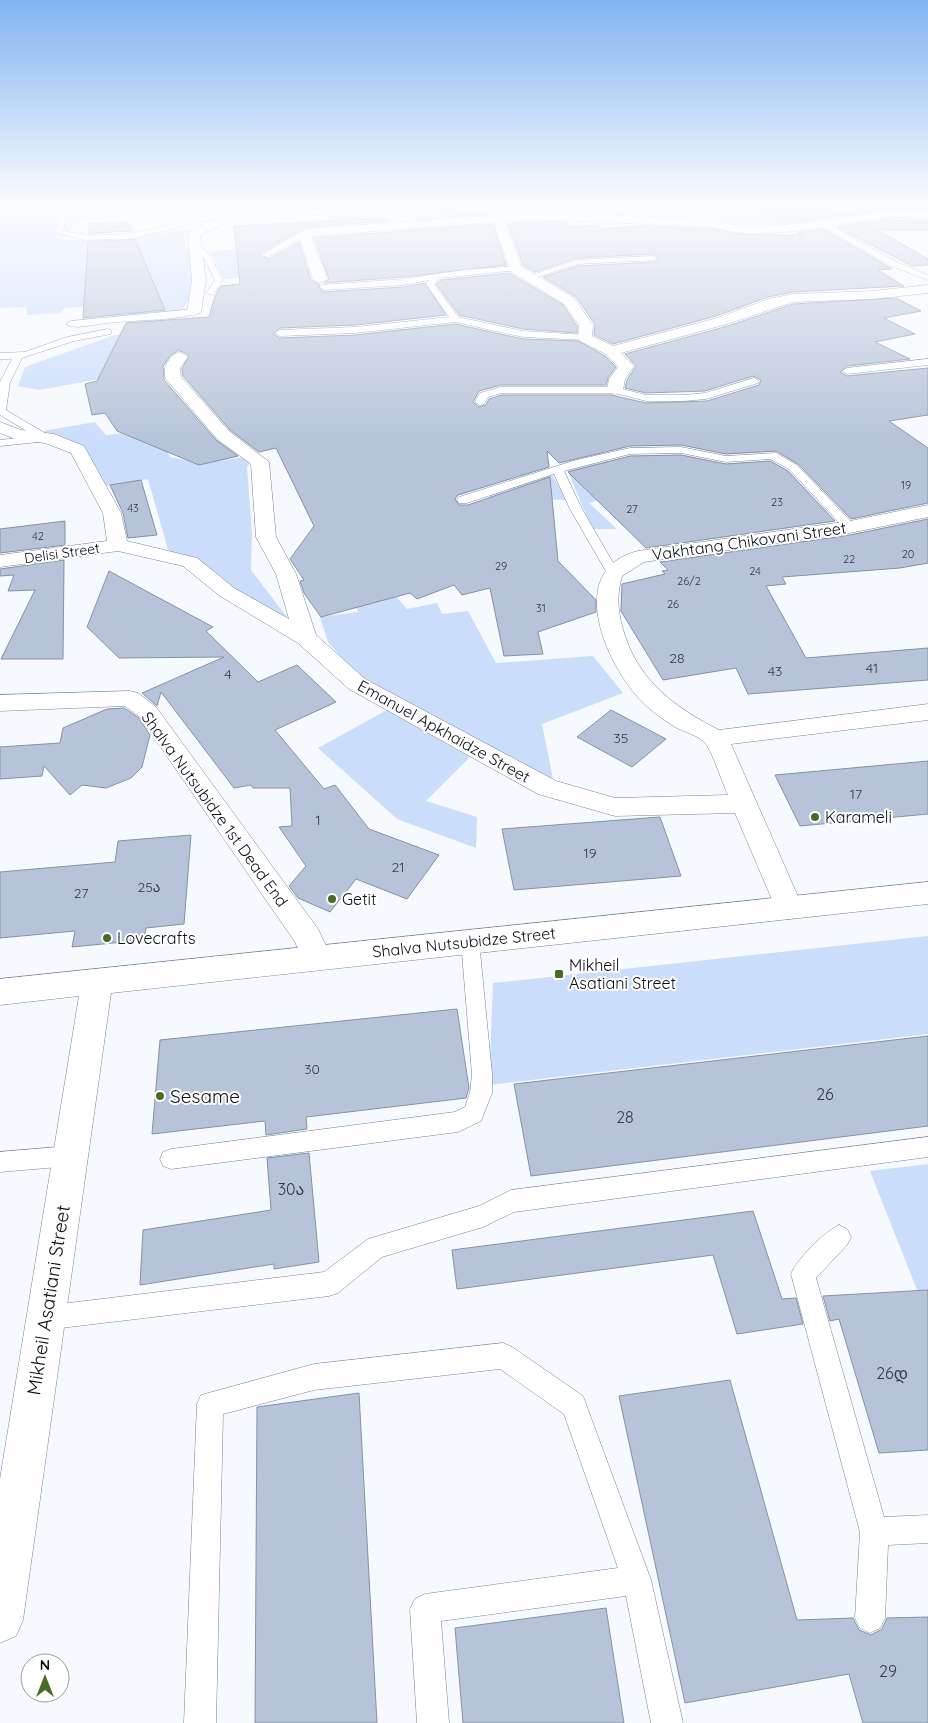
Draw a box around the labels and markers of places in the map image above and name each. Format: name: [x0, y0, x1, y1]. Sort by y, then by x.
place label: Karameli: [825, 807, 892, 827]
marker: Karameli: [809, 811, 821, 823]
place label: Getit: [342, 889, 376, 909]
marker: Getit: [326, 893, 338, 905]
place label: Lovecrafts: [117, 928, 196, 948]
marker: Lovecrafts: [101, 932, 113, 944]
place label: Mikheil Asatiani Street: [569, 955, 676, 993]
marker: Mikheil Asatiani Street: [553, 968, 565, 980]
place label: Sesame: [170, 1084, 240, 1108]
marker: Sesame: [154, 1090, 166, 1102]

